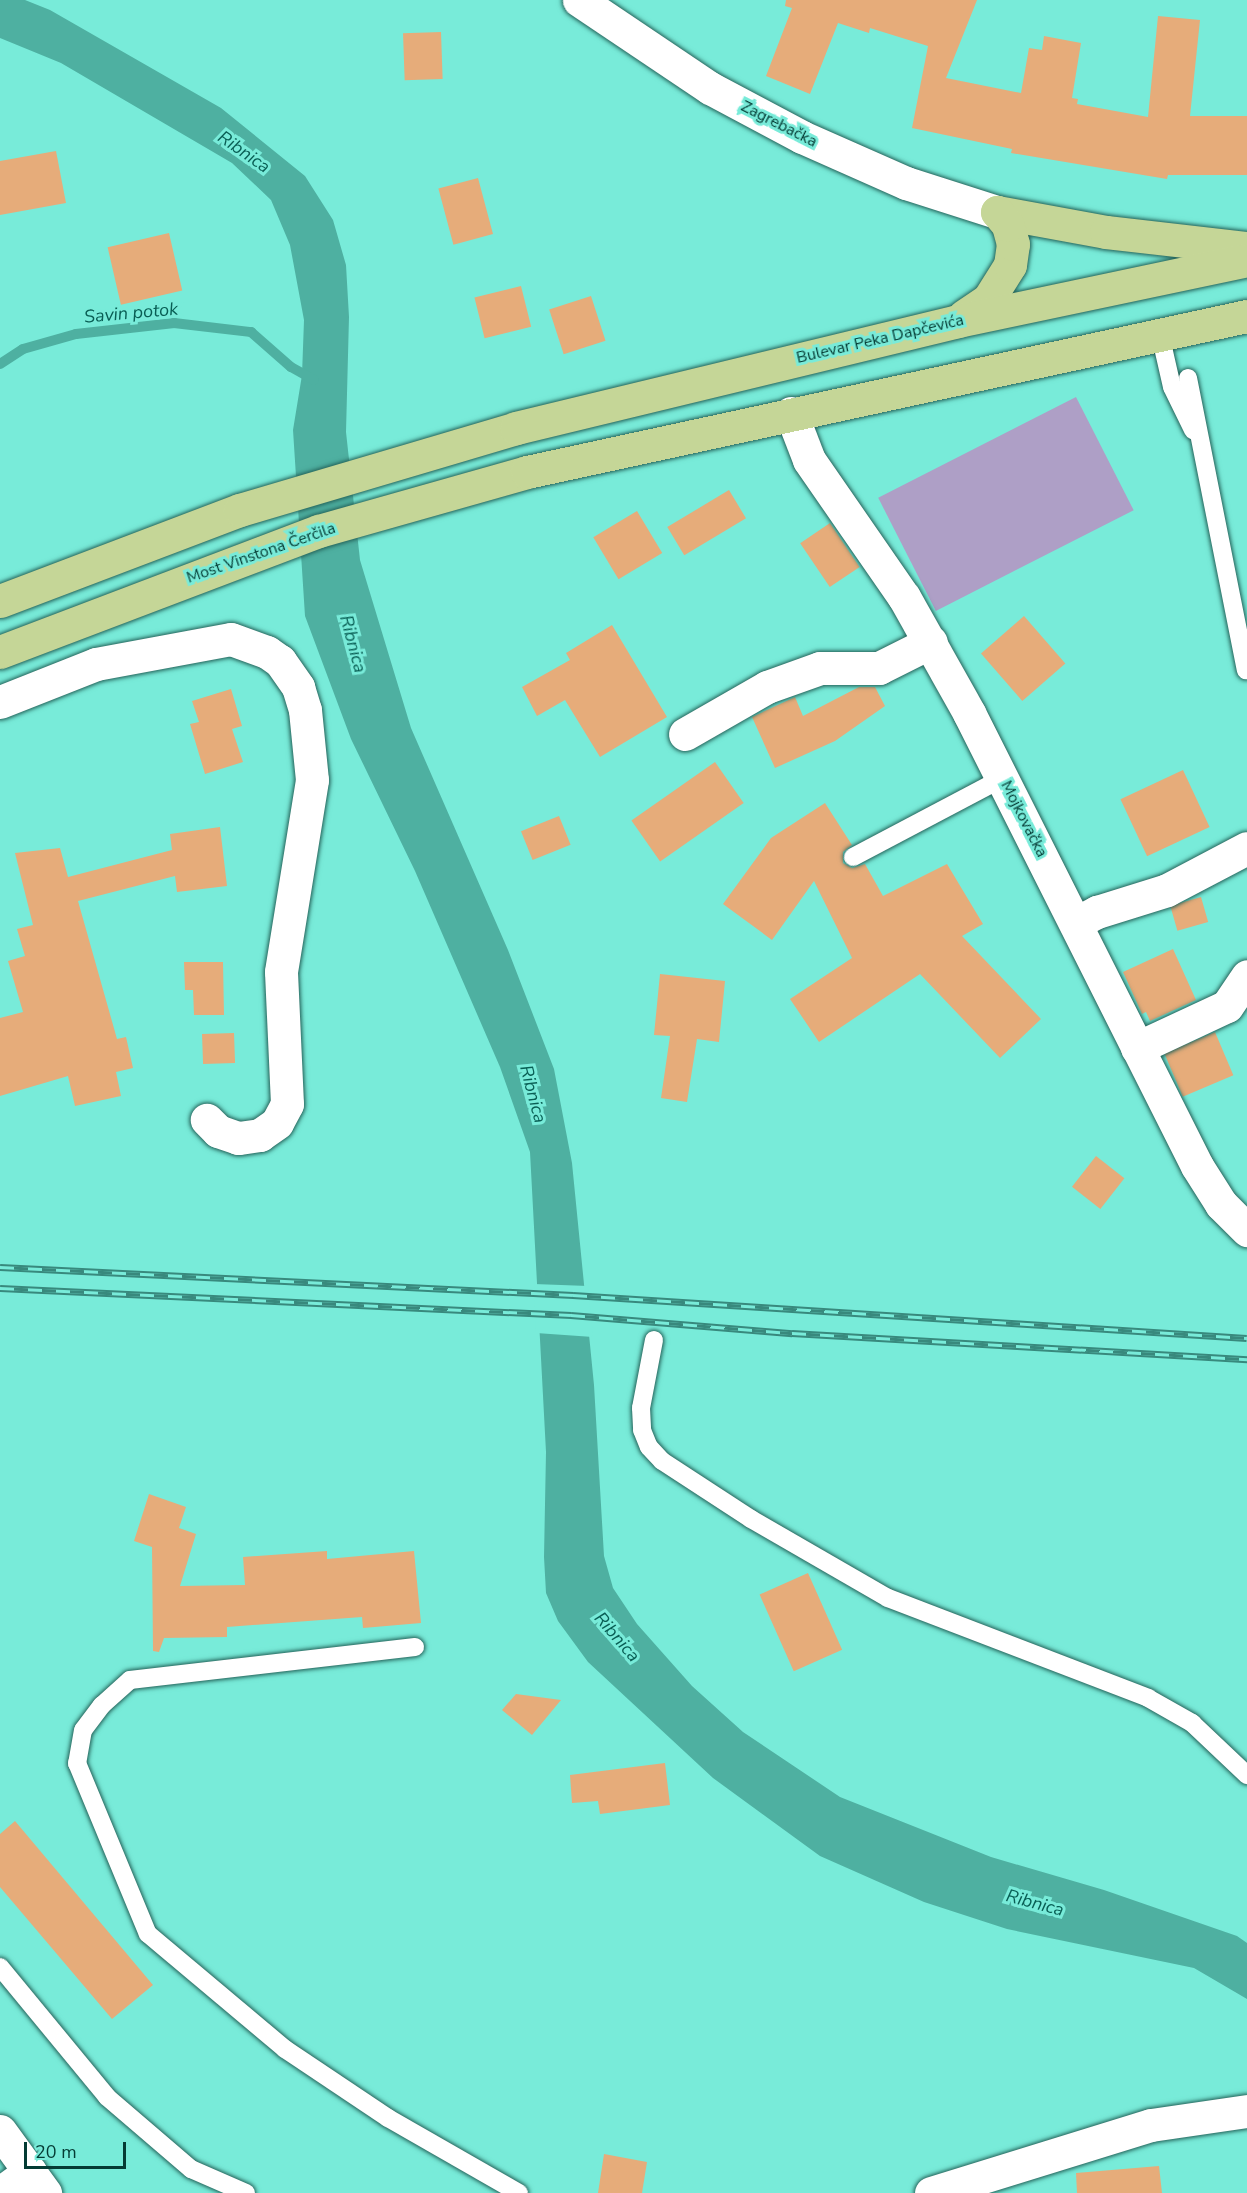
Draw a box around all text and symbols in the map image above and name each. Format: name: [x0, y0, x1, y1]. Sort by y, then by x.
street label: Zagrebačka: [738, 97, 820, 151]
water label: Ribnica: [214, 126, 274, 178]
water label: Savin potok: [83, 298, 179, 328]
street label: Bulevar Peka Dapčevića: [794, 310, 966, 368]
street label: Most Vinstona Čerčila: [184, 519, 338, 587]
water label: Ribnica: [335, 613, 371, 675]
street label: Mojkovačka: [997, 778, 1051, 860]
water label: Ribnica: [515, 1063, 551, 1125]
water label: Ribnica: [590, 1608, 644, 1666]
water label: Ribnica: [1004, 1885, 1066, 1921]
scale bar: [27, 2130, 129, 2168]
text: 20 m: [35, 2140, 77, 2164]

